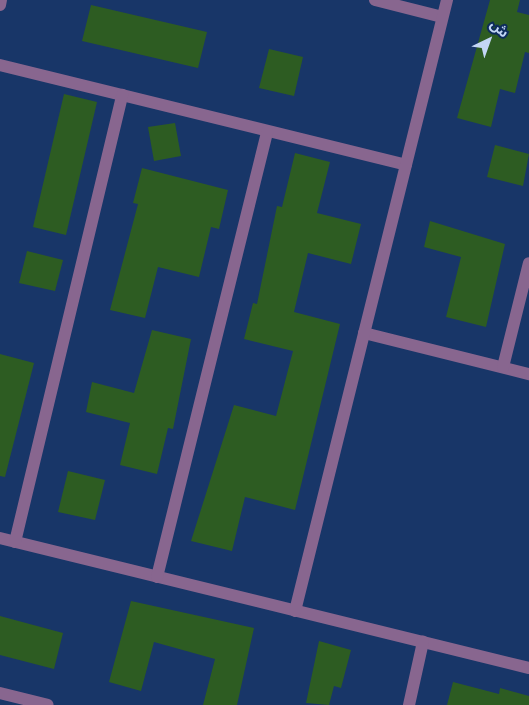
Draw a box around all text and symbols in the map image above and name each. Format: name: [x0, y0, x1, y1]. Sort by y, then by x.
north arrow: [464, 15, 514, 65]
text: ش: [487, 16, 512, 41]

